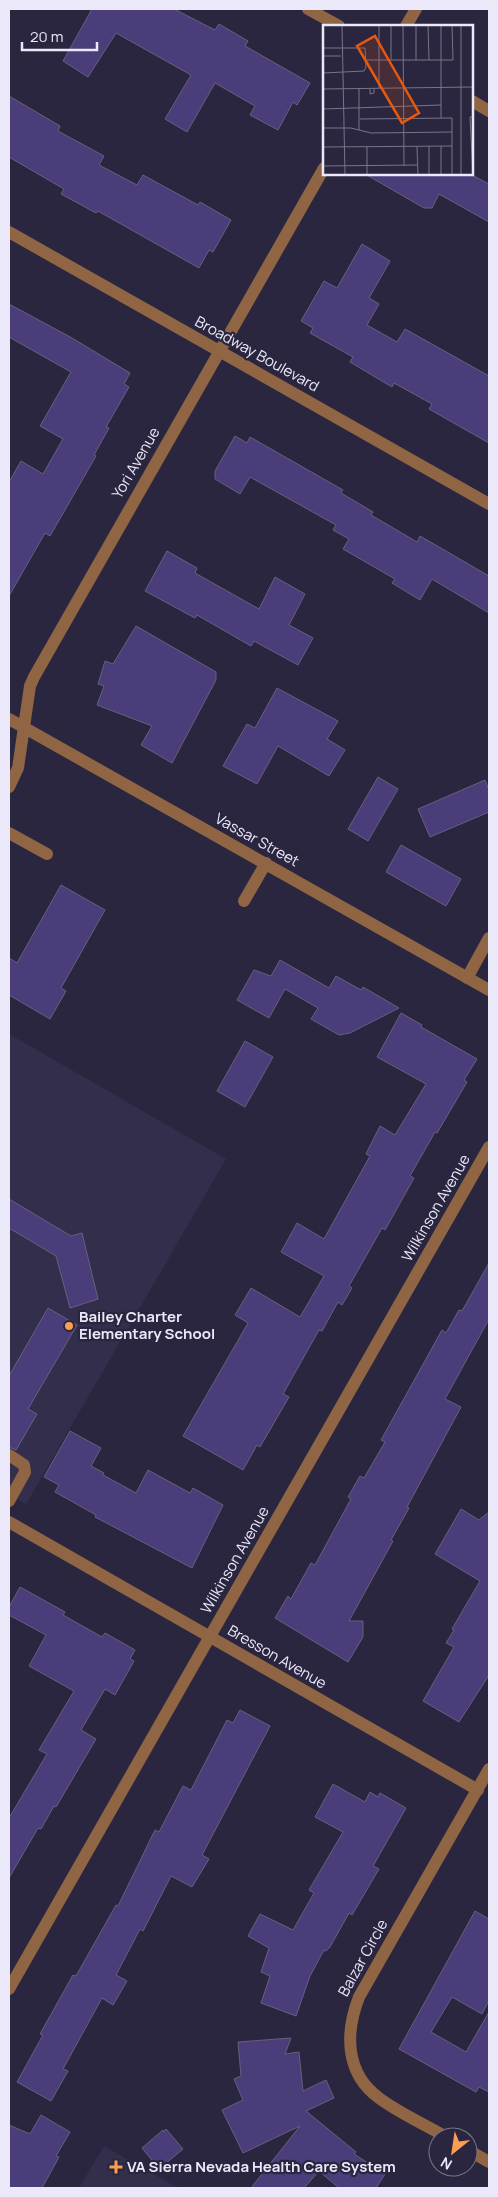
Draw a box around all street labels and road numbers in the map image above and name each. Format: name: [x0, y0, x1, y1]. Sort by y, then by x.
street label: Broadway Boulevard: [191, 311, 323, 396]
street label: Yori Avenue: [107, 423, 165, 502]
street label: Vassar Street: [211, 808, 303, 871]
street label: Wilkinson Avenue: [396, 1150, 475, 1265]
street label: Wilkinson Avenue: [195, 1502, 274, 1617]
street label: Bresson Avenue: [224, 1620, 331, 1694]
street label: Balzar Circle: [333, 1915, 392, 2000]

